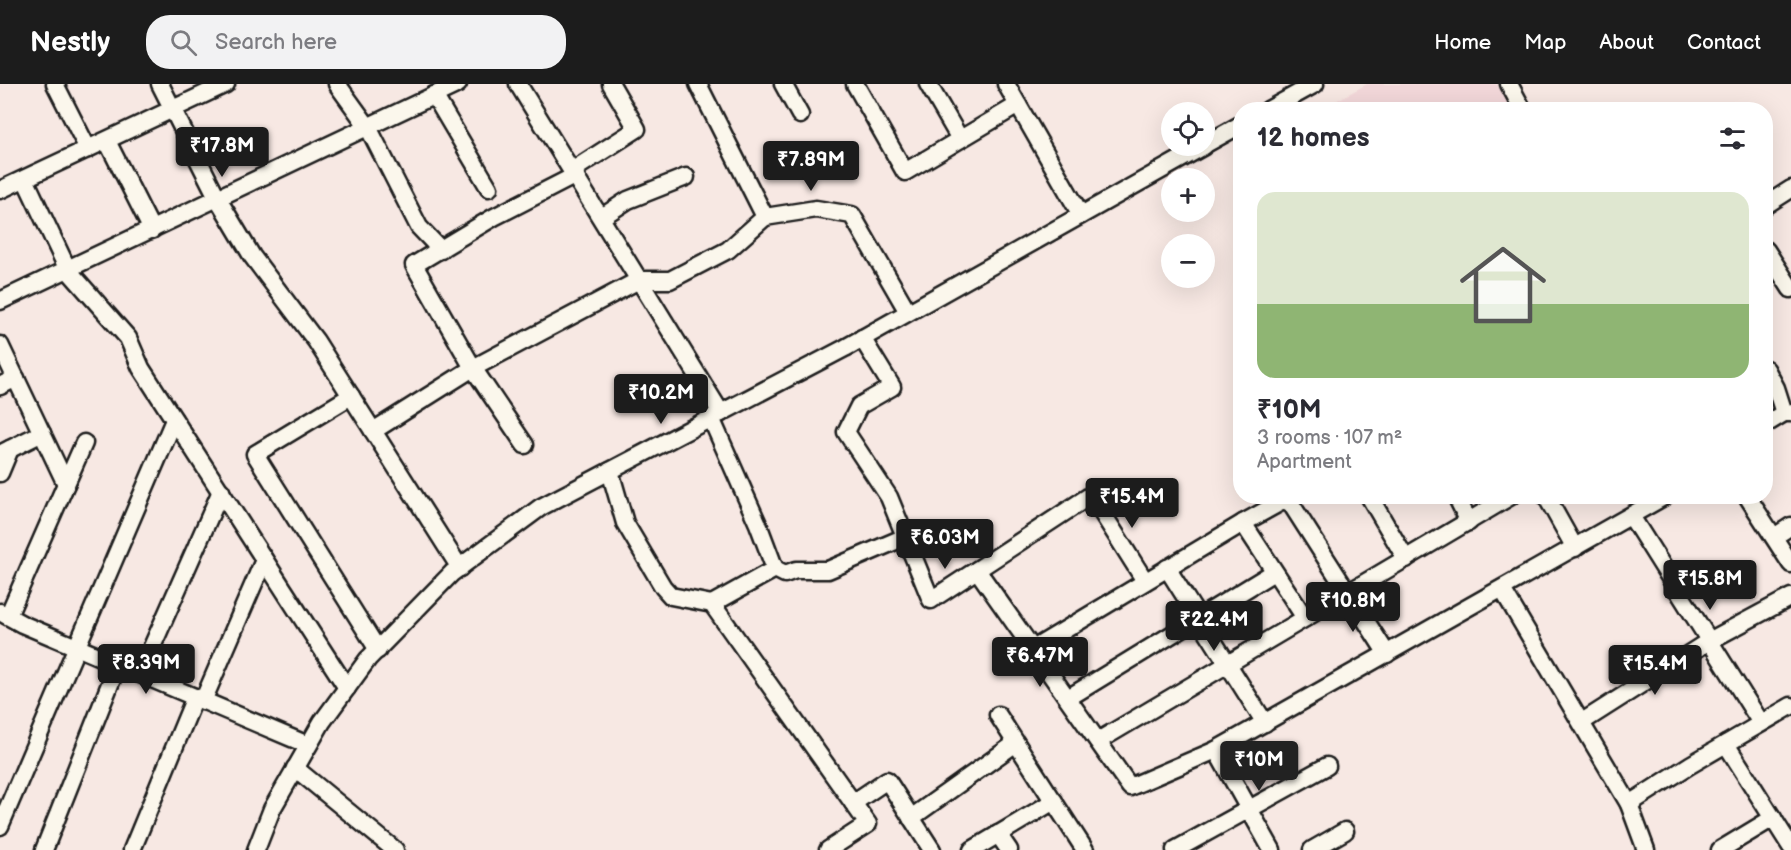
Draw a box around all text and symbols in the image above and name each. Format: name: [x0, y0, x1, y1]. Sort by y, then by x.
search box: [146, 15, 566, 69]
text: Nestly: [30, 26, 110, 59]
icon: search: [167, 26, 200, 59]
text: Search here: [215, 29, 337, 56]
text: Home: [1434, 30, 1491, 55]
text: Map: [1524, 30, 1566, 55]
text: About: [1599, 30, 1654, 55]
text: Contact: [1687, 30, 1761, 55]
map controls: [1161, 102, 1215, 288]
button: locate: [1161, 102, 1215, 156]
icon: filters: [1716, 122, 1749, 155]
text: 12 homes: [1257, 123, 1369, 154]
pin: ₹17.8M: [173, 127, 271, 178]
text: ₹17.8M: [190, 134, 254, 158]
pin: ₹7.89M: [762, 141, 860, 192]
text: ₹7.89M: [777, 148, 845, 172]
button: +: [1161, 168, 1215, 222]
icon: home: [1449, 231, 1557, 339]
button: −: [1161, 234, 1215, 288]
pin: ₹10.2M: [612, 374, 710, 425]
text: ₹10.2M: [628, 381, 694, 405]
text: ₹10M: [1257, 395, 1321, 426]
text: 3 rooms · 107 m²: [1257, 426, 1402, 450]
text: Apartment: [1257, 450, 1352, 474]
pin: ₹15.4M: [1083, 478, 1181, 529]
text: ₹15.4M: [1100, 485, 1164, 509]
pin: ₹6.03M: [896, 519, 994, 570]
text: ₹6.03M: [910, 526, 980, 550]
pin: ₹15.8M: [1661, 560, 1759, 611]
text: ₹15.8M: [1677, 567, 1743, 591]
pin: ₹10.8M: [1304, 582, 1402, 633]
text: ₹10.8M: [1320, 589, 1386, 613]
pin: ₹22.4M: [1165, 601, 1263, 652]
text: ₹22.4M: [1180, 608, 1248, 632]
pin: ₹6.47M: [991, 637, 1089, 688]
pin: ₹8.39M: [97, 644, 195, 695]
text: ₹6.47M: [1006, 644, 1074, 668]
pin: ₹15.4M: [1606, 645, 1704, 696]
text: ₹8.39M: [112, 651, 180, 675]
text: ₹15.4M: [1623, 652, 1687, 676]
pin: ₹10M: [1223, 741, 1295, 792]
text: ₹10M: [1234, 748, 1284, 772]

